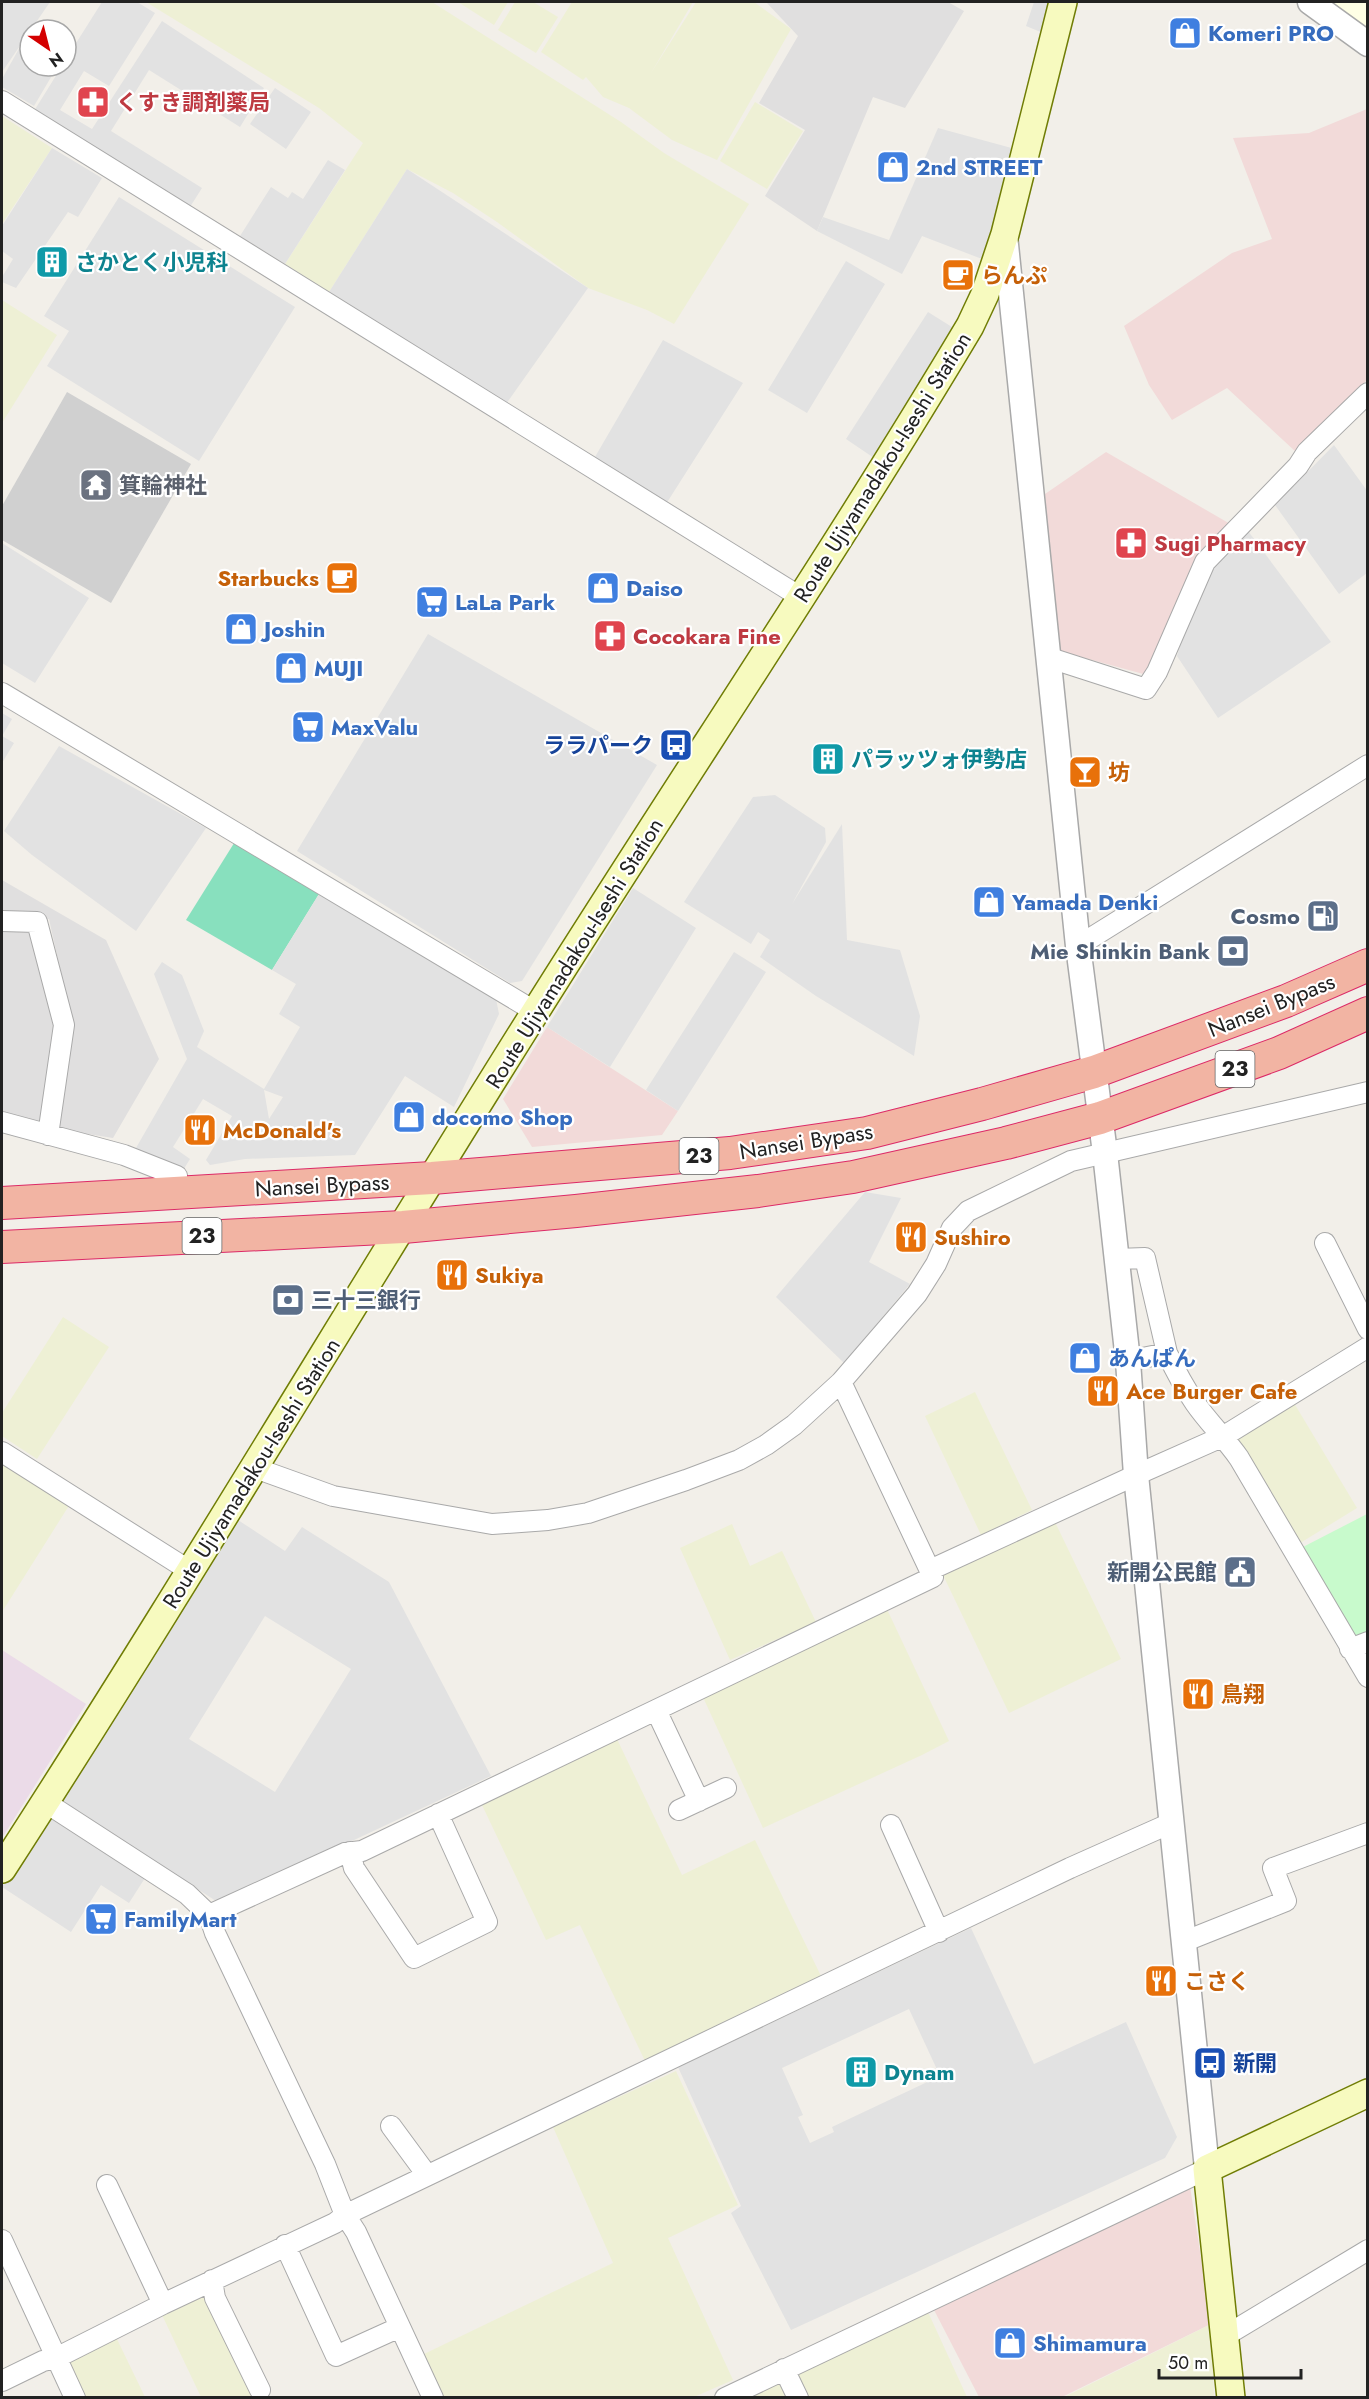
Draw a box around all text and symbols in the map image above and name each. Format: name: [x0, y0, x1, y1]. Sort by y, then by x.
shop icon: Komeri PRO: [1167, 15, 1203, 51]
place label: Komeri PRO: [1208, 17, 1334, 49]
north arrow: [18, 18, 78, 78]
text: N: [45, 47, 68, 73]
pharmacy icon: くすき調剤薬局: [75, 84, 111, 120]
place label: くすき調剤薬局: [116, 86, 270, 118]
shop icon: 2nd STREET: [875, 149, 911, 185]
place label: 2nd STREET: [916, 151, 1043, 183]
building icon: さかとく小児科: [34, 244, 70, 280]
place label: さかとく小児科: [75, 246, 228, 278]
cafe icon: らんぷ: [940, 257, 976, 293]
place label: らんぷ: [981, 259, 1047, 291]
street label: Route Ujiyamadakou-Iseshi Station: [785, 326, 979, 608]
temple icon: 箕輪神社: [78, 467, 114, 503]
place label: 箕輪神社: [119, 469, 207, 501]
pharmacy icon: Sugi Pharmacy: [1113, 525, 1149, 561]
place label: Sugi Pharmacy: [1154, 527, 1306, 559]
cafe icon: Starbucks: [324, 560, 360, 596]
place label: Starbucks: [218, 562, 319, 594]
shop icon: Daiso: [585, 570, 621, 606]
place label: Daiso: [626, 572, 683, 604]
supermarket icon: LaLa Park: [414, 584, 450, 620]
place label: LaLa Park: [455, 586, 555, 618]
shop icon: Joshin: [223, 611, 259, 647]
place label: Joshin: [260, 613, 326, 645]
pharmacy icon: Cocokara Fine: [592, 618, 628, 654]
place label: Cocokara Fine: [633, 620, 781, 652]
shop icon: MUJI: [273, 650, 309, 686]
place label: MUJI: [314, 652, 363, 684]
supermarket icon: MaxValu: [290, 709, 326, 745]
place label: MaxValu: [331, 711, 418, 743]
bus stop icon: ララパーク: [658, 727, 694, 763]
place label: ララパーク: [543, 729, 653, 761]
building icon: パラッツォ伊勢店: [810, 741, 846, 777]
place label: パラッツォ伊勢店: [851, 743, 1027, 775]
bar icon: 坊: [1067, 754, 1103, 790]
place label: 坊: [1108, 756, 1130, 788]
street label: Route Ujiyamadakou-Iseshi Station: [477, 812, 671, 1094]
shop icon: Yamada Denki: [971, 884, 1007, 920]
place label: Yamada Denki: [1011, 886, 1158, 918]
fuel station icon: Cosmo: [1305, 898, 1341, 934]
place label: Cosmo: [1231, 900, 1300, 932]
bank icon: Mie Shinkin Bank: [1215, 933, 1251, 969]
place label: Mie Shinkin Bank: [1030, 935, 1210, 967]
street label: Nansei Bypass: [1203, 965, 1339, 1045]
road number: 23: [1216, 1051, 1254, 1087]
shop icon: docomo Shop: [391, 1099, 427, 1135]
place label: docomo Shop: [432, 1101, 573, 1133]
restaurant icon: McDonald's: [182, 1112, 218, 1148]
place label: McDonald's: [223, 1114, 341, 1146]
street label: Nansei Bypass: [737, 1115, 875, 1167]
road number: 23: [680, 1138, 718, 1174]
street label: Nansei Bypass: [254, 1165, 390, 1204]
road number: 23: [182, 1218, 222, 1254]
restaurant icon: Sushiro: [893, 1219, 929, 1255]
place label: Sushiro: [934, 1221, 1011, 1253]
restaurant icon: Sukiya: [434, 1257, 470, 1293]
place label: Sukiya: [475, 1259, 544, 1291]
bank icon: 三十三銀行: [270, 1282, 306, 1318]
place label: 三十三銀行: [311, 1284, 421, 1316]
street label: Route Ujiyamadakou-Iseshi Station: [154, 1332, 348, 1614]
shop icon: あんぱん: [1067, 1340, 1103, 1376]
place label: あんぱん: [1108, 1342, 1196, 1374]
restaurant icon: Ace Burger Cafe: [1085, 1373, 1121, 1409]
place label: Ace Burger Cafe: [1125, 1375, 1297, 1407]
public building icon: 新開公民館: [1222, 1554, 1258, 1590]
place label: 新開公民館: [1107, 1556, 1217, 1588]
restaurant icon: 鳥翔: [1180, 1676, 1216, 1712]
place label: 鳥翔: [1221, 1678, 1265, 1710]
supermarket icon: FamilyMart: [83, 1901, 119, 1937]
place label: FamilyMart: [124, 1903, 236, 1935]
restaurant icon: こさく: [1143, 1963, 1179, 1999]
place label: こさく: [1184, 1965, 1250, 1997]
bus stop icon: 新開: [1192, 2045, 1228, 2081]
place label: 新開: [1233, 2047, 1277, 2079]
building icon: Dynam: [843, 2054, 879, 2090]
place label: Dynam: [884, 2056, 954, 2088]
shop icon: Shimamura: [992, 2325, 1028, 2361]
place label: Shimamura: [1033, 2327, 1147, 2359]
scale bar: [1159, 2342, 1302, 2380]
text: 50 m: [1168, 2350, 1208, 2376]

